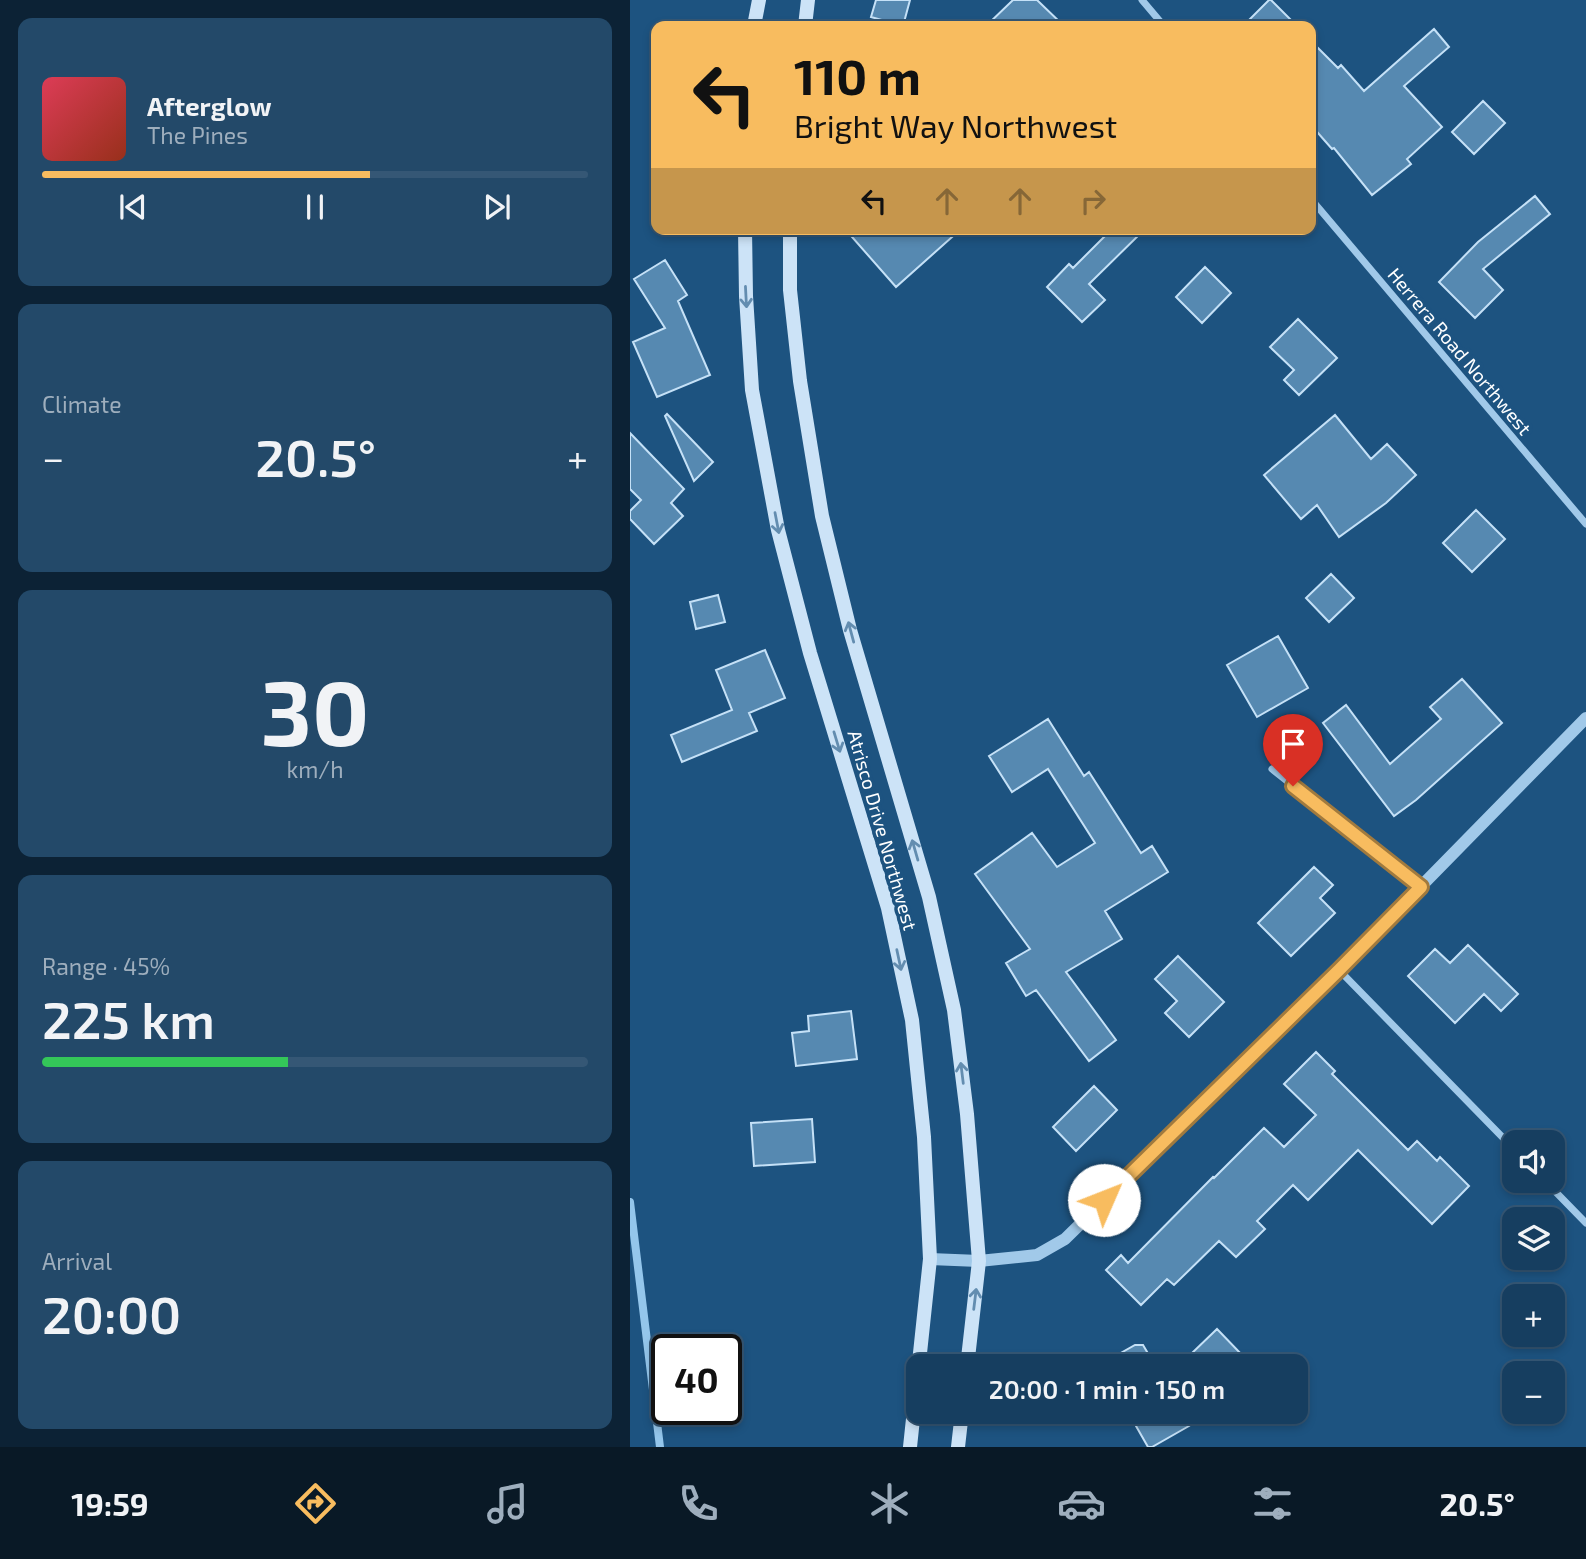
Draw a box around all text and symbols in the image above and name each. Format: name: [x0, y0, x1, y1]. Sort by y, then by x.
text: 110 m: [794, 46, 921, 105]
icon: left: [679, 49, 770, 140]
text: Afterglow: [147, 90, 272, 121]
text: Bright Way Northwest: [794, 106, 1117, 144]
text: The Pines: [147, 121, 248, 149]
icon: left: [855, 182, 893, 220]
icon: ahead: [928, 182, 966, 220]
icon: ahead: [1001, 182, 1039, 220]
icon: right: [1074, 182, 1112, 220]
icon: previous: [114, 188, 152, 226]
icon: pause: [296, 188, 334, 226]
icon: next: [478, 188, 516, 226]
street label: Herrera Road Northwest: [1383, 263, 1537, 439]
one-way arrow: [740, 286, 753, 309]
text: Climate: [42, 390, 122, 418]
text: 20.5°: [255, 425, 376, 487]
text: −: [42, 434, 64, 480]
text: +: [567, 434, 588, 480]
one-way arrow: [771, 511, 784, 533]
one-way arrow: [843, 621, 856, 643]
text: 30: [260, 655, 370, 764]
pin: [1263, 714, 1323, 786]
icon: arrive: [1274, 725, 1312, 763]
street label: Atrisco Drive Northwest: [843, 727, 923, 933]
one-way arrow: [832, 731, 845, 753]
text: km/h: [286, 755, 344, 783]
one-way arrow: [908, 840, 921, 862]
one-way arrow: [894, 949, 907, 971]
text: Range · 45%: [42, 952, 170, 980]
text: 225 km: [42, 987, 215, 1049]
one-way arrow: [956, 1062, 969, 1084]
map controls: [1502, 1130, 1565, 1424]
button: sound: [1502, 1130, 1565, 1193]
position arrow: [1067, 1163, 1141, 1237]
button: layers: [1502, 1207, 1565, 1270]
text: Arrival: [42, 1247, 112, 1275]
text: 20:00: [42, 1282, 181, 1344]
button: +: [1502, 1284, 1565, 1347]
one-way arrow: [969, 1288, 982, 1311]
speed limit sign: 40: [651, 1334, 742, 1425]
button: −: [1502, 1361, 1565, 1424]
text: 20:00 · 1 min · 150 m: [989, 1373, 1225, 1404]
icon: directions: [291, 1479, 340, 1528]
icon: music: [483, 1479, 532, 1528]
icon: phone: [674, 1479, 723, 1528]
icon: climate: [865, 1479, 914, 1528]
icon: car: [1057, 1479, 1106, 1528]
icon: filters: [1248, 1479, 1297, 1528]
text: 19:59: [71, 1484, 149, 1522]
text: 20.5°: [1440, 1484, 1515, 1522]

